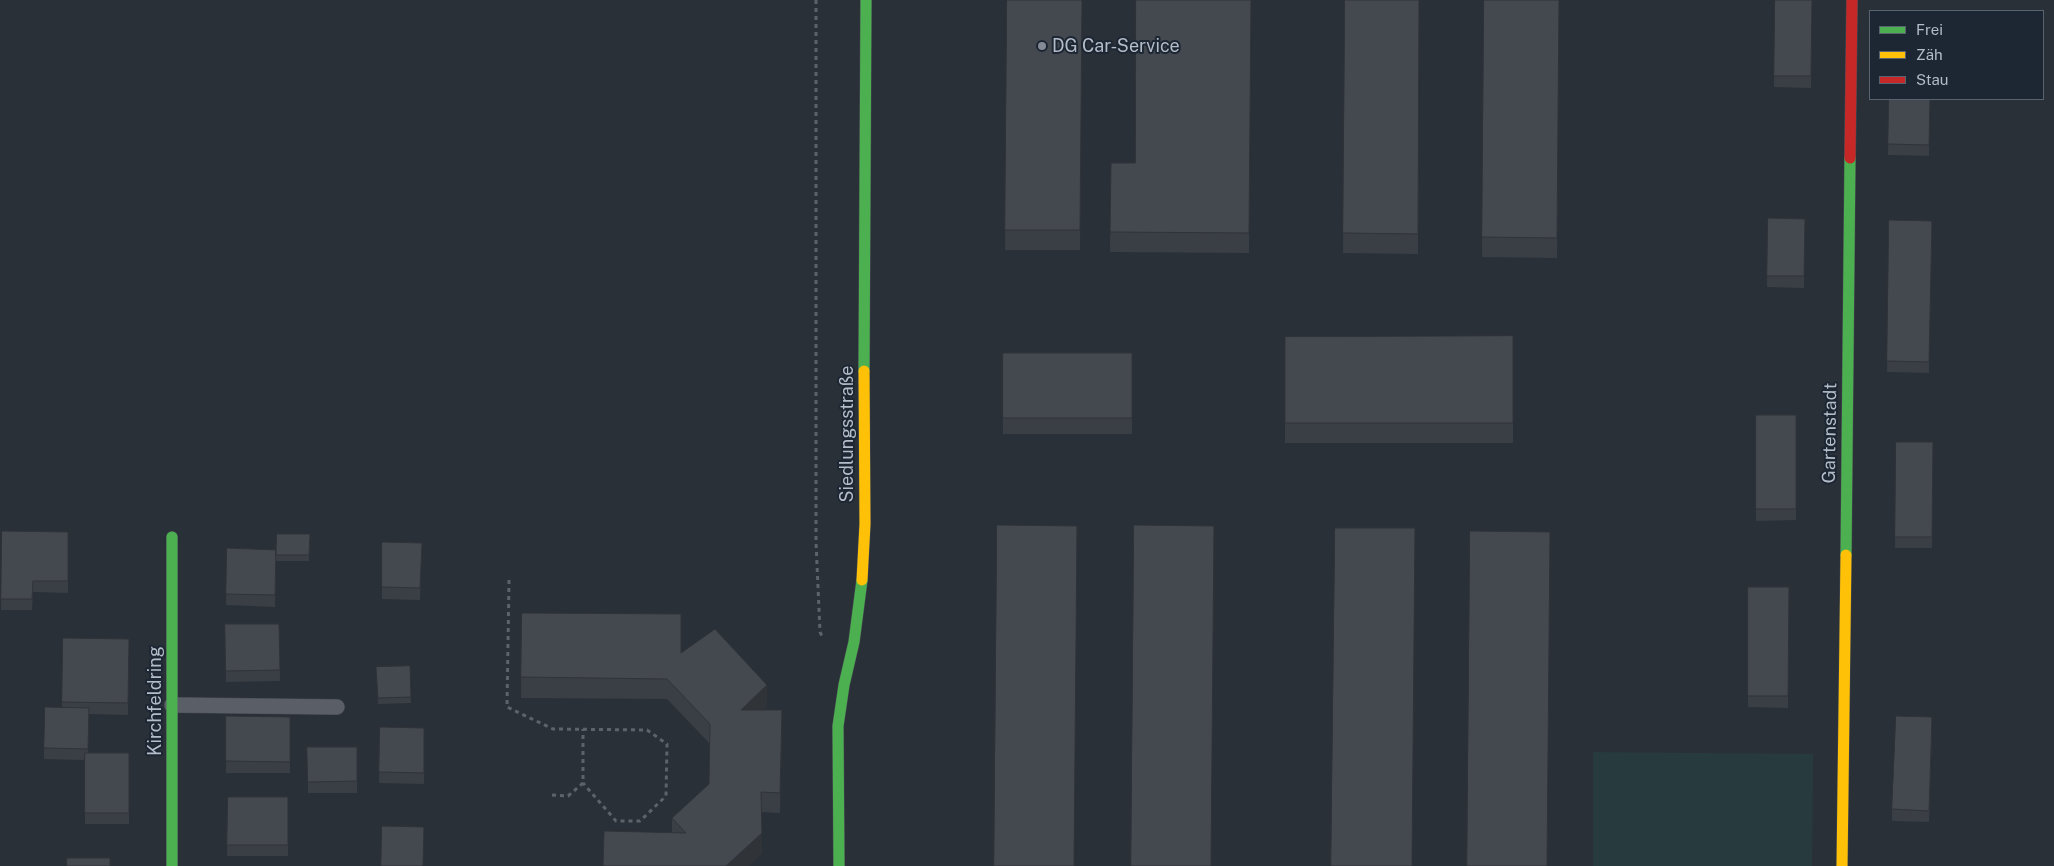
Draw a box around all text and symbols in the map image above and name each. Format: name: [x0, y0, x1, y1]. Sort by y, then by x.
legend: [1869, 10, 2044, 100]
text: Frei: [1916, 21, 1943, 38]
place label: DG Car-Service: [1052, 35, 1180, 57]
marker: DG Car-Service: [1036, 40, 1048, 52]
text: Zäh: [1916, 46, 1943, 63]
text: Stau: [1916, 71, 1949, 88]
street label: Siedlungsstraße: [836, 365, 858, 503]
street label: Gartenstadt: [1818, 382, 1842, 484]
street label: Kirchfeldring: [144, 646, 166, 756]

